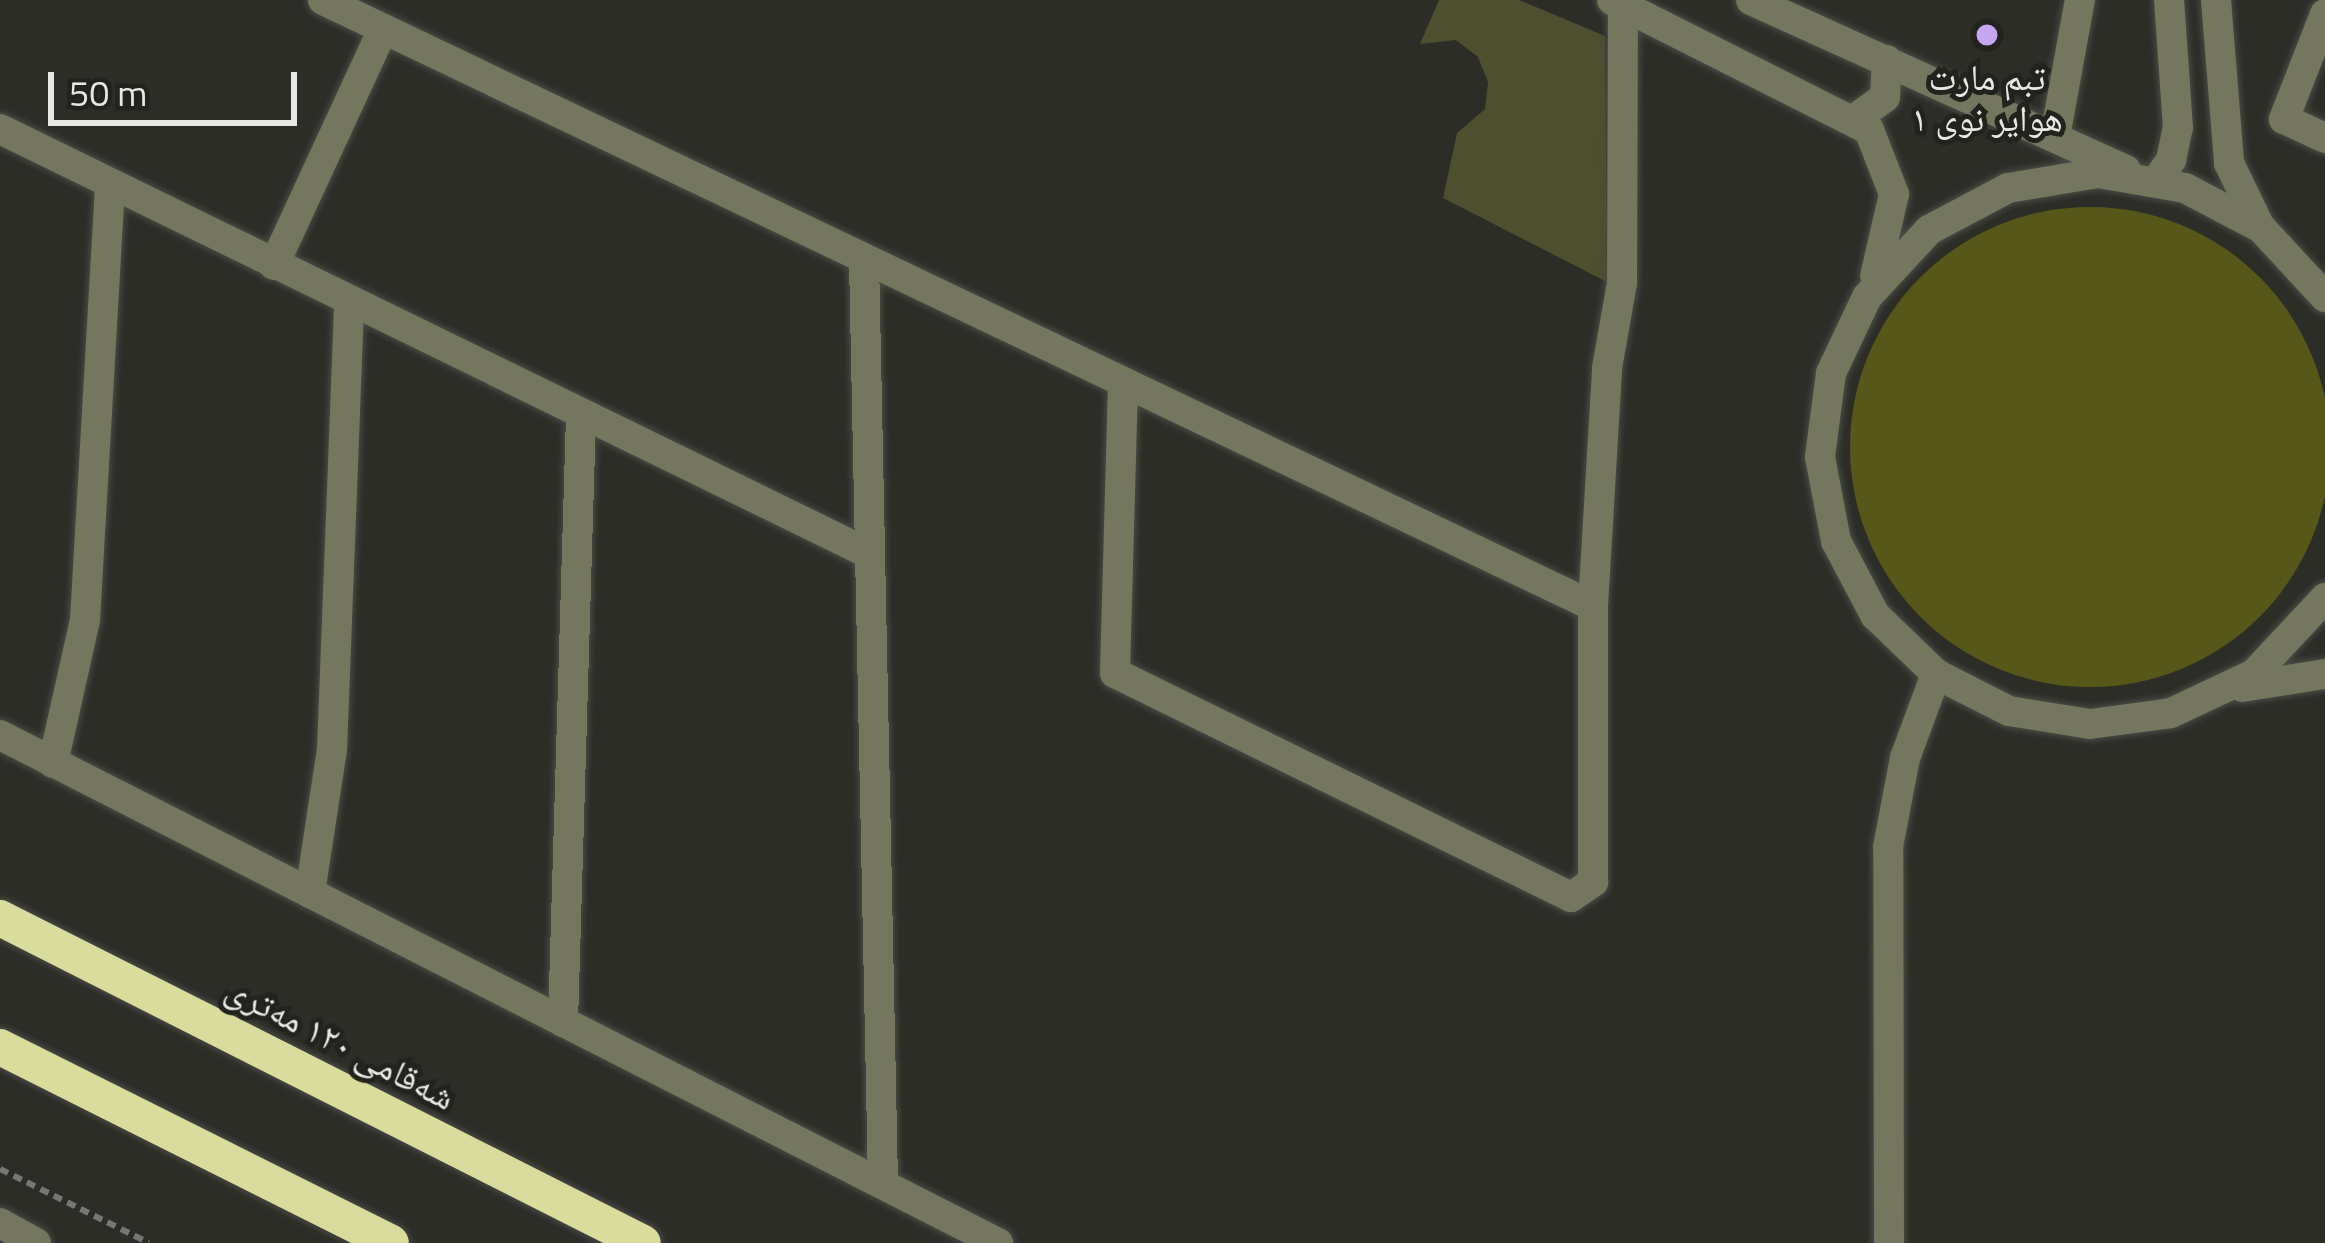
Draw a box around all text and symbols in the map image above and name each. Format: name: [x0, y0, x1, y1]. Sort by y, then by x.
marker: تبم مارت هواير نوى ١: [1974, 22, 2000, 48]
scale bar: [54, 48, 303, 122]
place label: تبم مارت هواير نوى ١: [1911, 54, 2063, 139]
text: 50 m: [69, 65, 147, 120]
street label: شەقامی ١٢٠ مەتری: [219, 966, 463, 1118]

